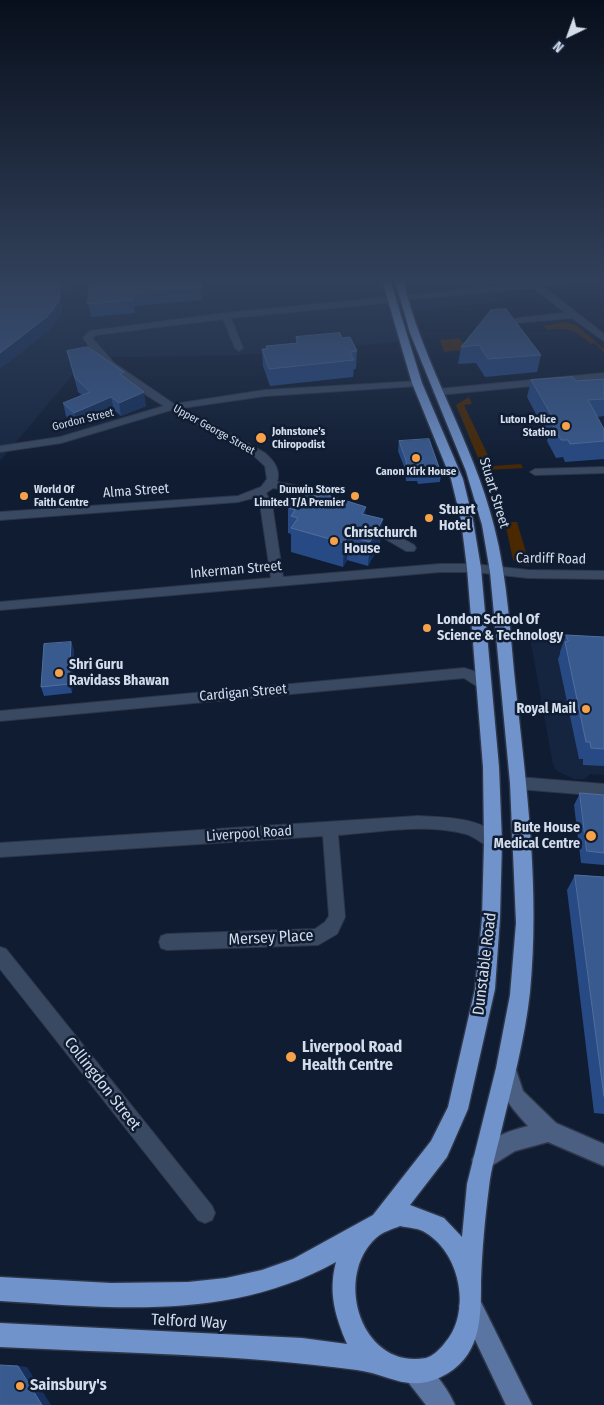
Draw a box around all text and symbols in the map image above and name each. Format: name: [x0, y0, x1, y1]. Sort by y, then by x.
north arrow: [544, 10, 594, 60]
text: N: [550, 37, 567, 56]
street label: Upper George Street: [171, 402, 257, 458]
street label: Gordon Street: [51, 406, 115, 434]
place label: Luton Police Station: [500, 413, 556, 439]
marker: Luton Police Station: [560, 420, 572, 432]
place label: Johnstone's Chiropodist: [272, 425, 325, 451]
marker: Johnstone's Chiropodist: [254, 431, 268, 445]
marker: Canon Kirk House: [410, 452, 422, 464]
street label: Stuart Street: [475, 456, 513, 530]
place label: Canon Kirk House: [376, 465, 456, 479]
street label: Alma Street: [102, 480, 170, 502]
place label: World Of Faith Centre: [34, 483, 88, 509]
place label: Dunwin Stores Limited T/A Premier: [254, 483, 345, 509]
marker: World Of Faith Centre: [18, 490, 30, 502]
marker: Dunwin Stores Limited T/A Premier: [349, 490, 361, 502]
place label: Stuart Hotel: [439, 502, 475, 534]
marker: Stuart Hotel: [423, 512, 435, 524]
place label: Christchurch House: [344, 525, 417, 558]
marker: Christchurch House: [328, 535, 340, 547]
street label: Cardiff Road: [516, 550, 586, 568]
street label: Inkerman Street: [189, 558, 283, 582]
place label: London School Of Science & Technology: [437, 612, 563, 644]
marker: London School Of Science & Technology: [421, 622, 433, 634]
place label: Shri Guru Ravidass Bhawan: [69, 657, 169, 690]
marker: Shri Guru Ravidass Bhawan: [53, 667, 65, 679]
street label: Cardigan Street: [199, 681, 287, 705]
place label: Royal Mail: [517, 701, 576, 717]
marker: Royal Mail: [580, 703, 592, 715]
place label: Bute House Medical Centre: [494, 820, 580, 852]
street label: Liverpool Road: [206, 823, 292, 845]
marker: Bute House Medical Centre: [584, 829, 598, 843]
street label: Dunstable Road: [469, 912, 501, 1016]
street label: Mersey Place: [228, 926, 314, 950]
street label: Collingdon Street: [60, 1034, 144, 1134]
place label: Liverpool Road Health Centre: [302, 1038, 402, 1076]
marker: Liverpool Road Health Centre: [284, 1050, 298, 1064]
street label: Telford Way: [151, 1310, 227, 1334]
place label: Sainsbury's: [30, 1376, 107, 1396]
marker: Sainsbury's: [14, 1380, 26, 1392]

